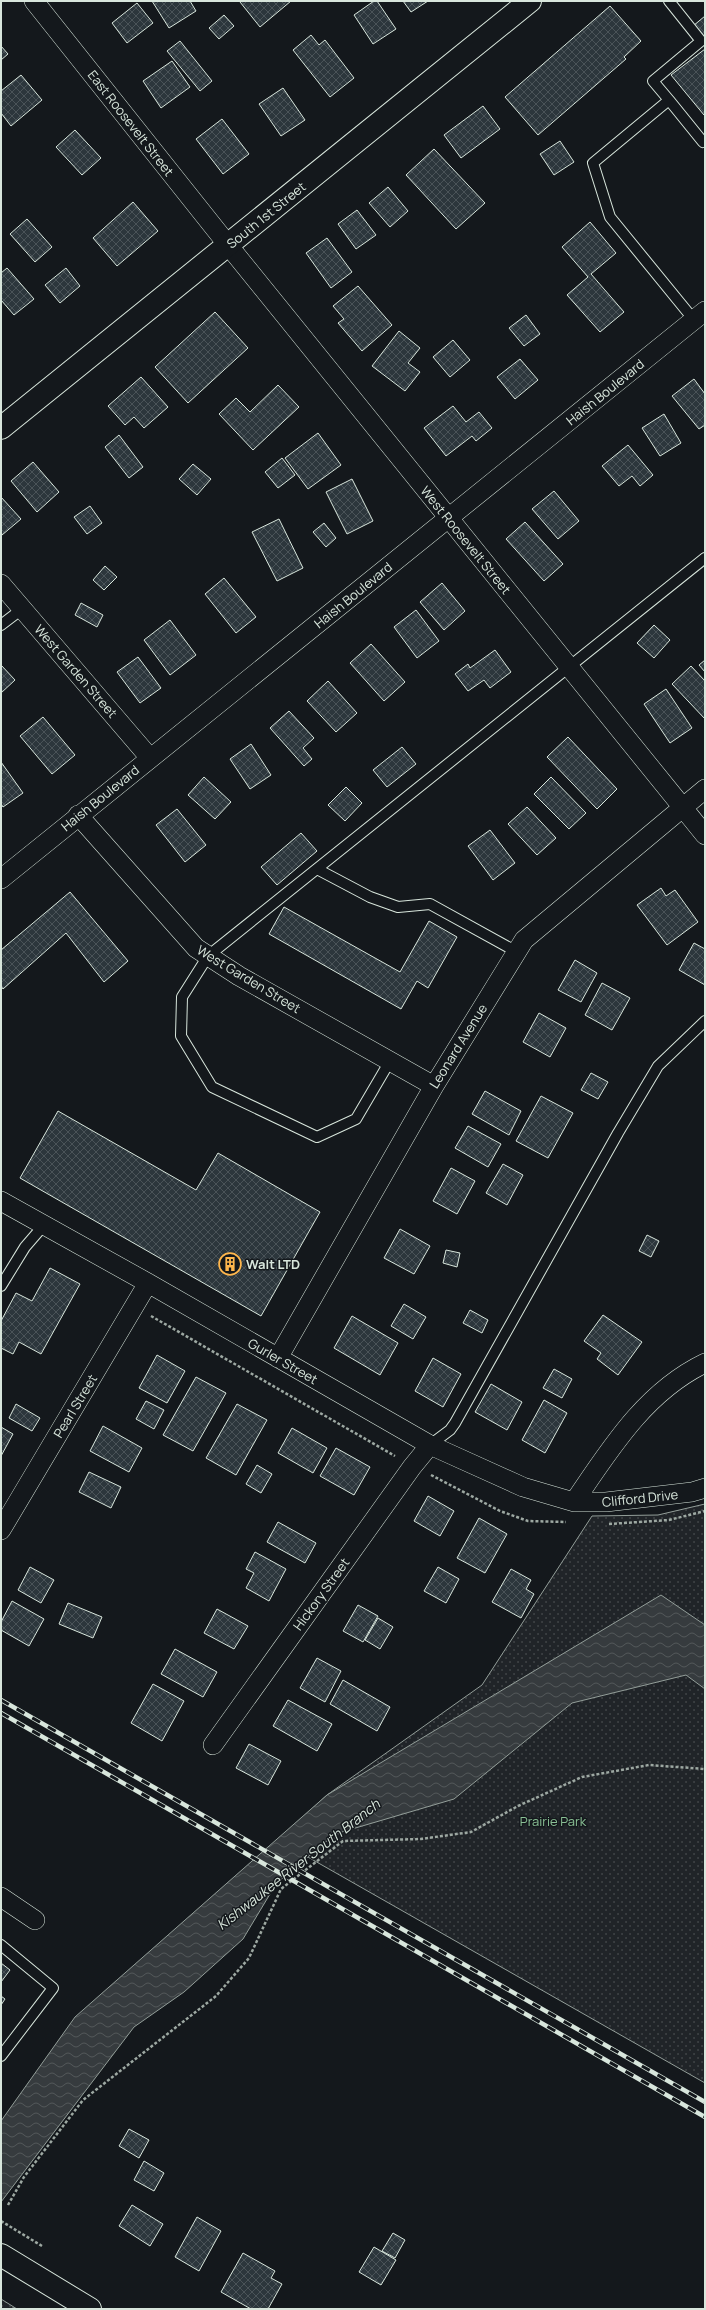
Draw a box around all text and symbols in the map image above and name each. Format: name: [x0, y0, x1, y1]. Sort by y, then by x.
street label: East Roosevelt Street: [84, 66, 178, 180]
street label: South 1st Street: [223, 178, 309, 252]
street label: Haish Boulevard: [562, 355, 648, 429]
street label: West Roosevelt Street: [417, 482, 515, 598]
street label: Haish Boulevard: [310, 558, 396, 632]
street label: West Garden Street: [30, 621, 122, 721]
street label: Haish Boulevard: [57, 761, 143, 835]
street label: West Garden Street: [194, 941, 304, 1017]
street label: Leonard Avenue: [425, 1000, 491, 1092]
building icon: Walt LTD: [217, 1251, 243, 1277]
place label: Walt LTD: [246, 1255, 300, 1273]
street label: Gurler Street: [245, 1334, 321, 1388]
street label: Pearl Street: [49, 1371, 101, 1441]
street label: Clifford Drive: [601, 1485, 679, 1511]
street label: Hickory Street: [289, 1554, 353, 1634]
water label: Kishwaukee River South Branch: [213, 1794, 384, 1934]
park label: Prairie Park: [520, 1812, 587, 1830]

